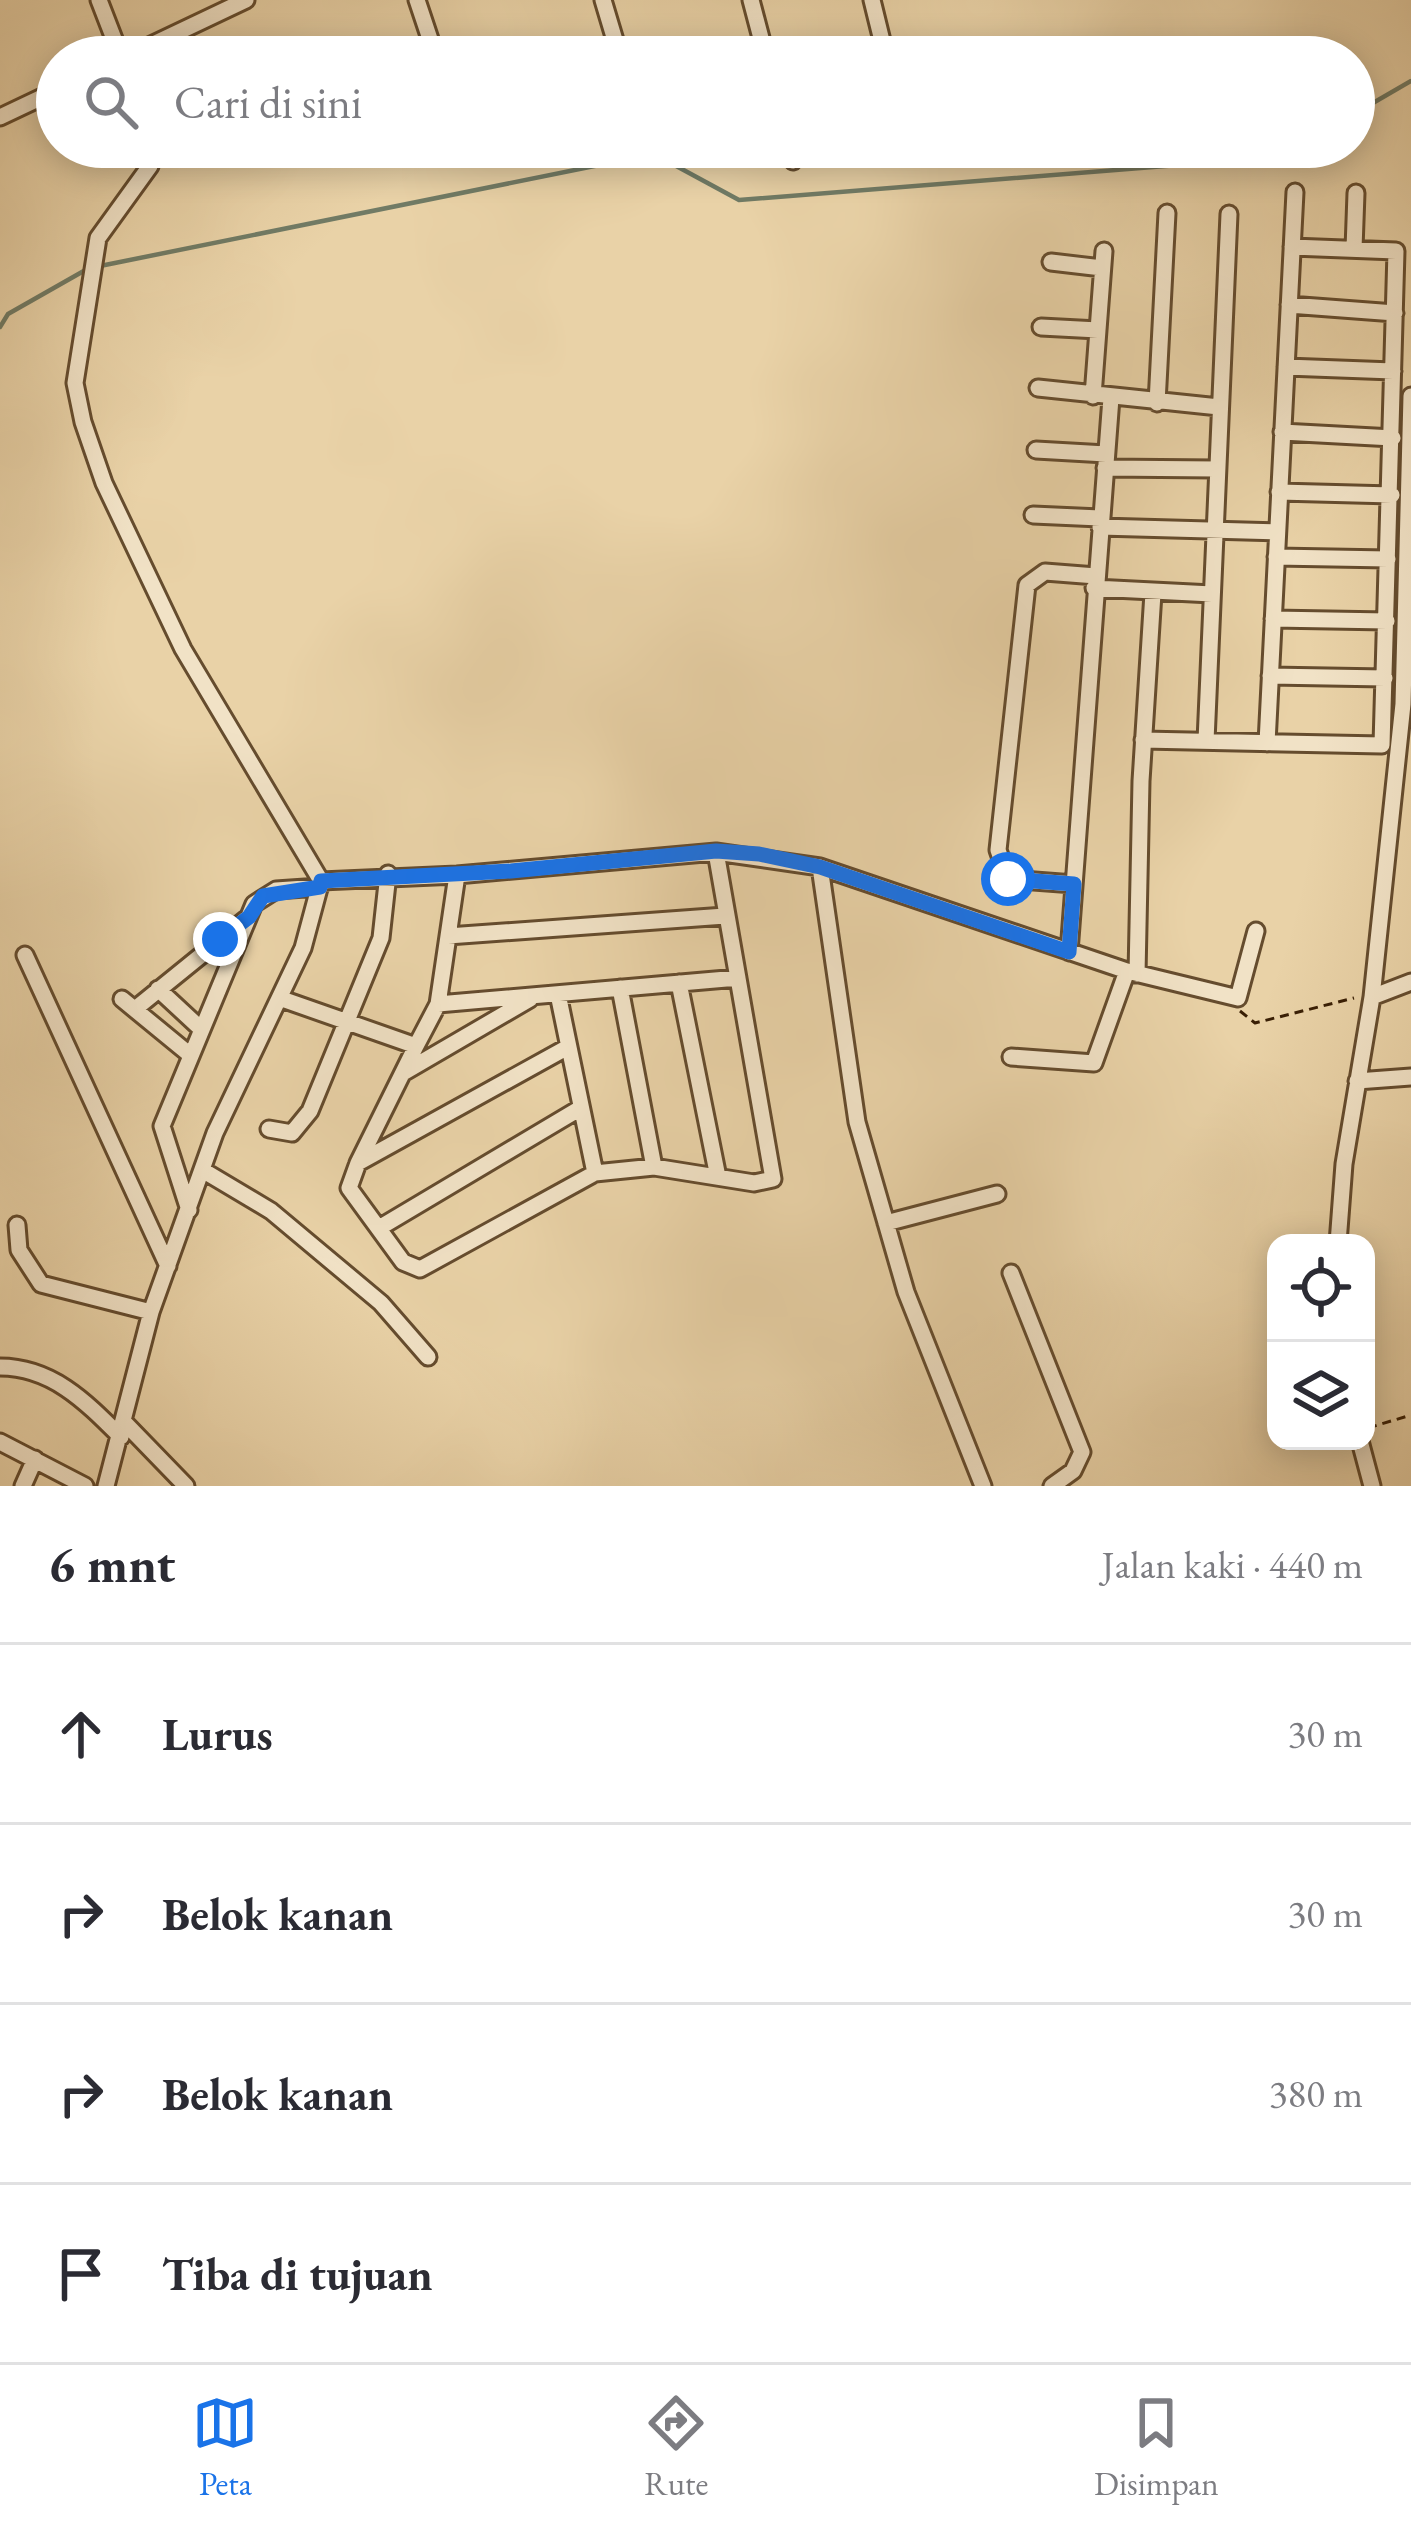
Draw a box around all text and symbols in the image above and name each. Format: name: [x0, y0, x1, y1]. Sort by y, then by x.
search box: [36, 36, 1375, 168]
icon: search: [78, 69, 144, 135]
text: Cari di sini: [174, 73, 362, 131]
route start: [981, 852, 1035, 906]
route end: [193, 912, 247, 966]
map controls: [1267, 1234, 1375, 1450]
button: locate: [1267, 1234, 1375, 1342]
button: layers: [1267, 1342, 1375, 1450]
text: 6 mnt: [48, 1531, 175, 1597]
text: Jalan kaki · 440 m: [1101, 1539, 1363, 1590]
icon: ahead: [48, 1701, 114, 1767]
text: Lurus: [162, 1705, 273, 1763]
text: 30 m: [1287, 1708, 1363, 1759]
icon: right: [48, 1881, 114, 1947]
text: Belok kanan: [162, 1885, 393, 1943]
text: 30 m: [1287, 1888, 1363, 1939]
icon: right: [48, 2061, 114, 2127]
text: Belok kanan: [162, 2065, 393, 2123]
text: 380 m: [1269, 2068, 1363, 2119]
icon: arrive: [48, 2241, 114, 2307]
text: Tiba di tujuan: [162, 2245, 433, 2303]
tab: Peta: [192, 2390, 258, 2505]
tab: Rute: [643, 2390, 709, 2505]
tab: Disimpan: [1094, 2390, 1219, 2505]

